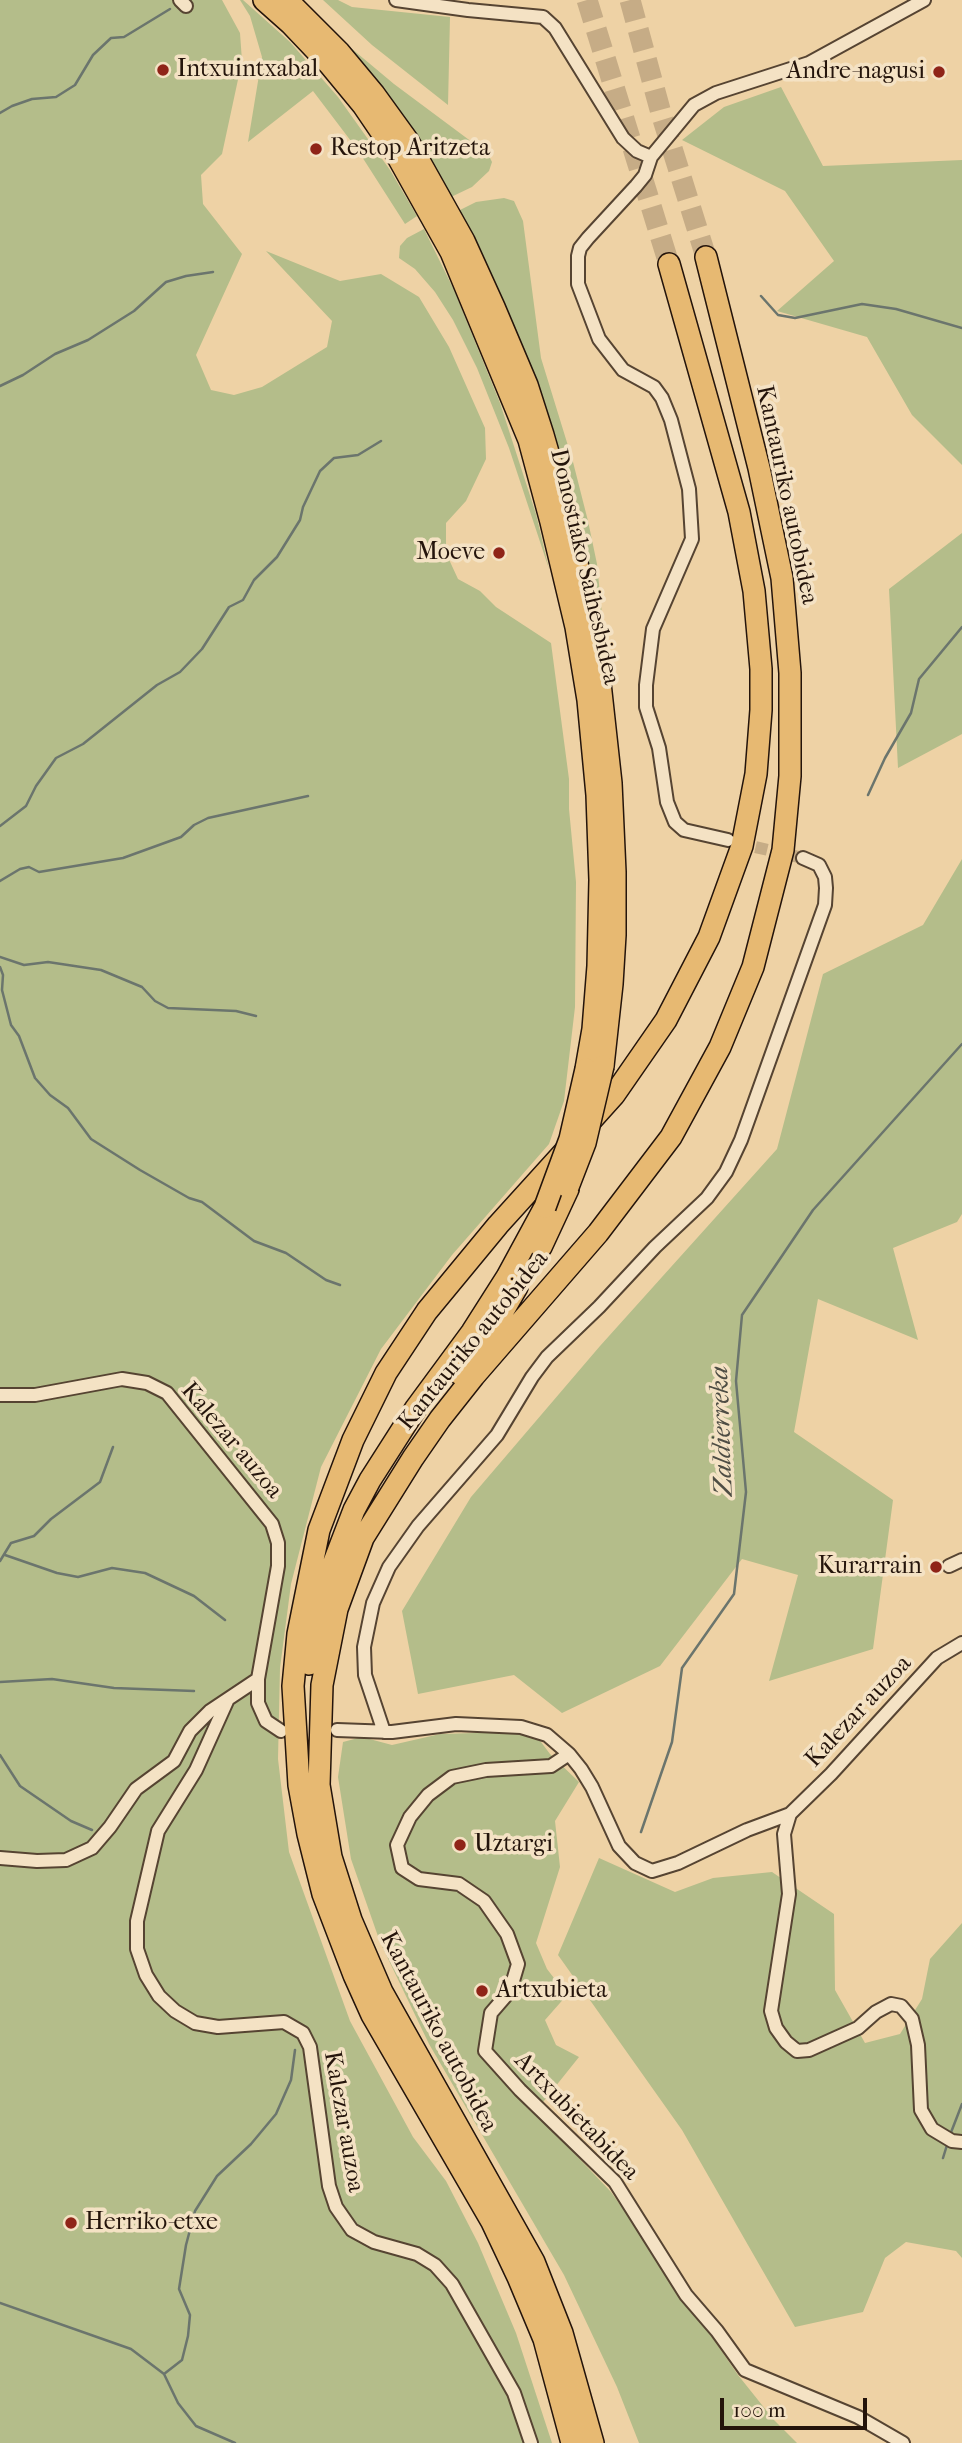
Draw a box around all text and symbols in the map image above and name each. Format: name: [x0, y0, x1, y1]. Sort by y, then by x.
place label: Intxuintxabal: [177, 56, 318, 84]
place label: Andre-nagusi: [787, 58, 925, 86]
marker: Intxuintxabal: [155, 62, 171, 78]
marker: Andre-nagusi: [931, 64, 947, 80]
place label: Restop Aritzeta: [330, 135, 490, 163]
marker: Restop Aritzeta: [308, 141, 324, 157]
street label: Kantauriko autobidea: [749, 383, 823, 607]
street label: Donostiako Saihesbidea: [543, 446, 625, 688]
place label: Moeve: [416, 539, 485, 567]
marker: Moeve: [491, 545, 507, 561]
street label: Kantauriko autobidea: [393, 1245, 555, 1437]
water label: Zaldierreka: [705, 1365, 741, 1497]
street label: Kalezar auzoa: [174, 1377, 288, 1505]
place label: Kurarrain: [818, 1553, 922, 1581]
marker: Kurarrain: [928, 1559, 944, 1575]
street label: Kalezar auzoa: [800, 1650, 918, 1774]
place label: Uztargi: [474, 1831, 553, 1859]
marker: Uztargi: [452, 1837, 468, 1853]
street label: Kantauriko autobidea: [373, 1927, 503, 2137]
place label: Artxubieta: [496, 1977, 607, 2005]
marker: Artxubieta: [474, 1983, 490, 1999]
street label: Artxubietabidea: [508, 2047, 644, 2187]
street label: Kalezar auzoa: [316, 2049, 370, 2195]
place label: Herriko-etxe: [85, 2209, 218, 2237]
marker: Herriko-etxe: [63, 2215, 79, 2231]
scale bar: [724, 2384, 871, 2428]
text: 100 m: [733, 2398, 786, 2422]

